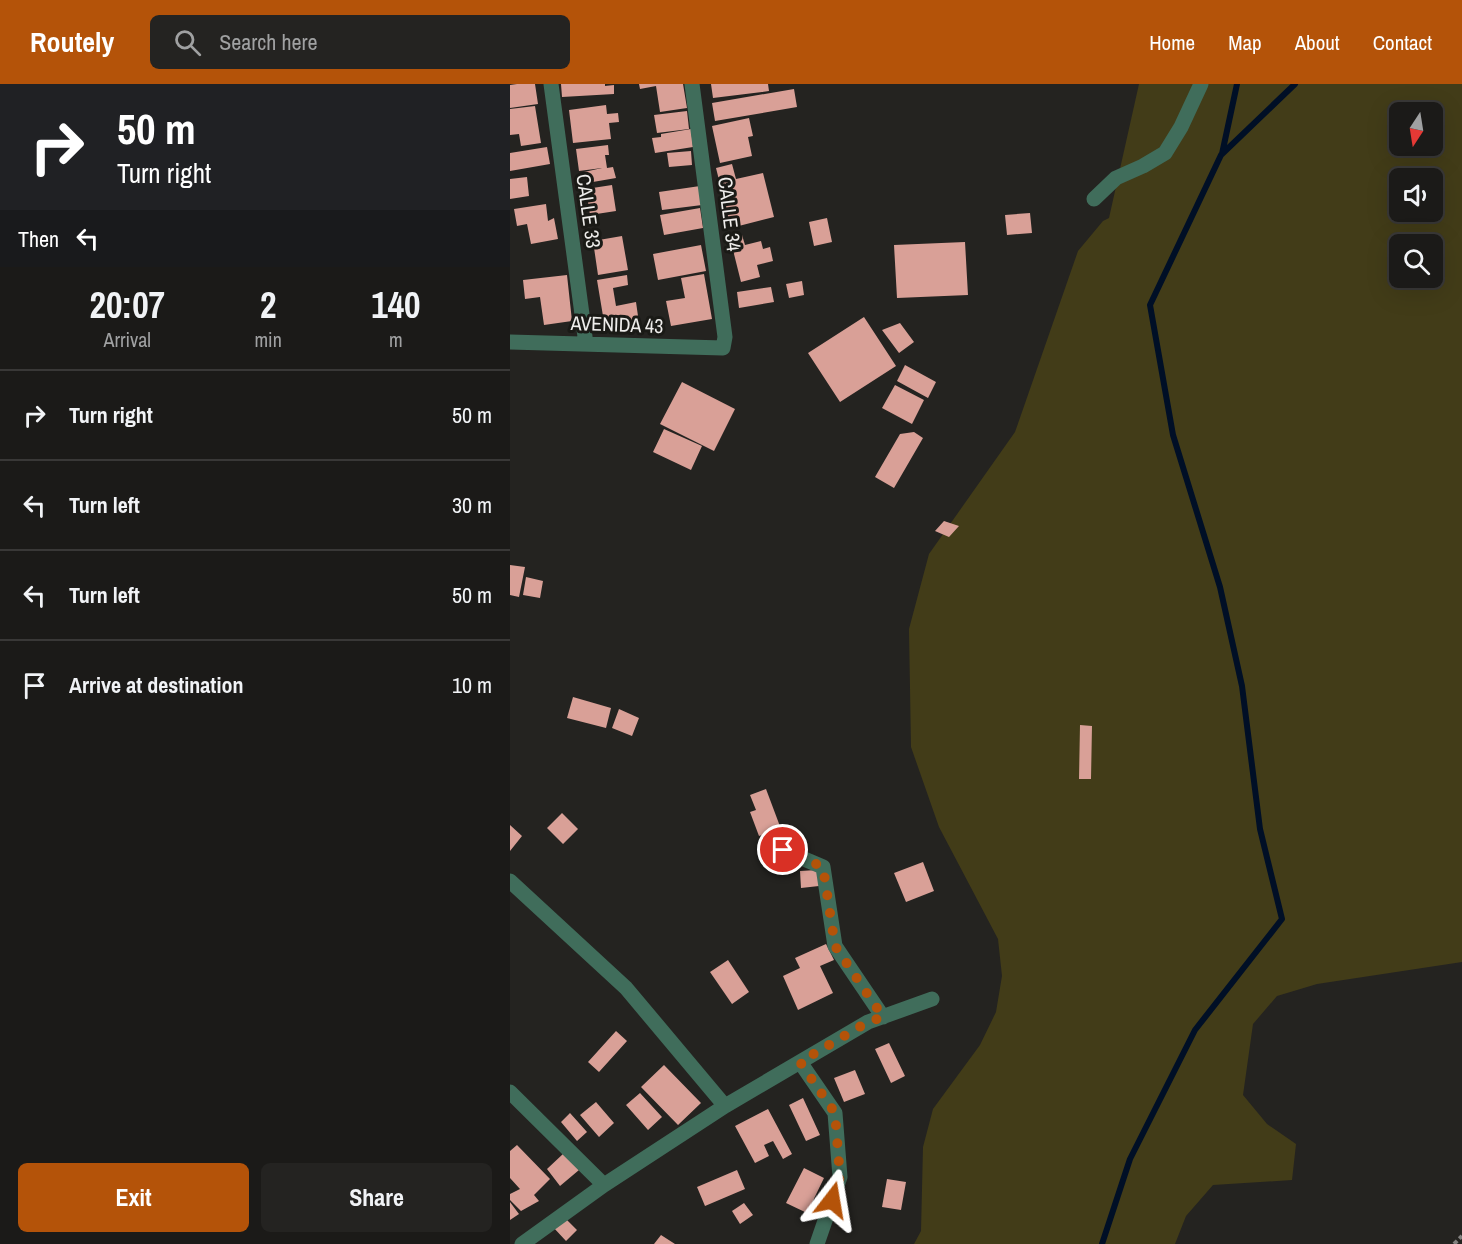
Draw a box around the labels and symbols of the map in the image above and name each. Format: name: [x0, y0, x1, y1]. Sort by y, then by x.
north arrow: [1389, 102, 1443, 156]
street label: CALLE 33: [570, 172, 608, 250]
street label: CALLE 34: [712, 175, 748, 253]
street label: AVENIDA 43: [569, 309, 664, 339]
pin: [757, 824, 808, 875]
position arrow: [800, 1168, 864, 1232]

